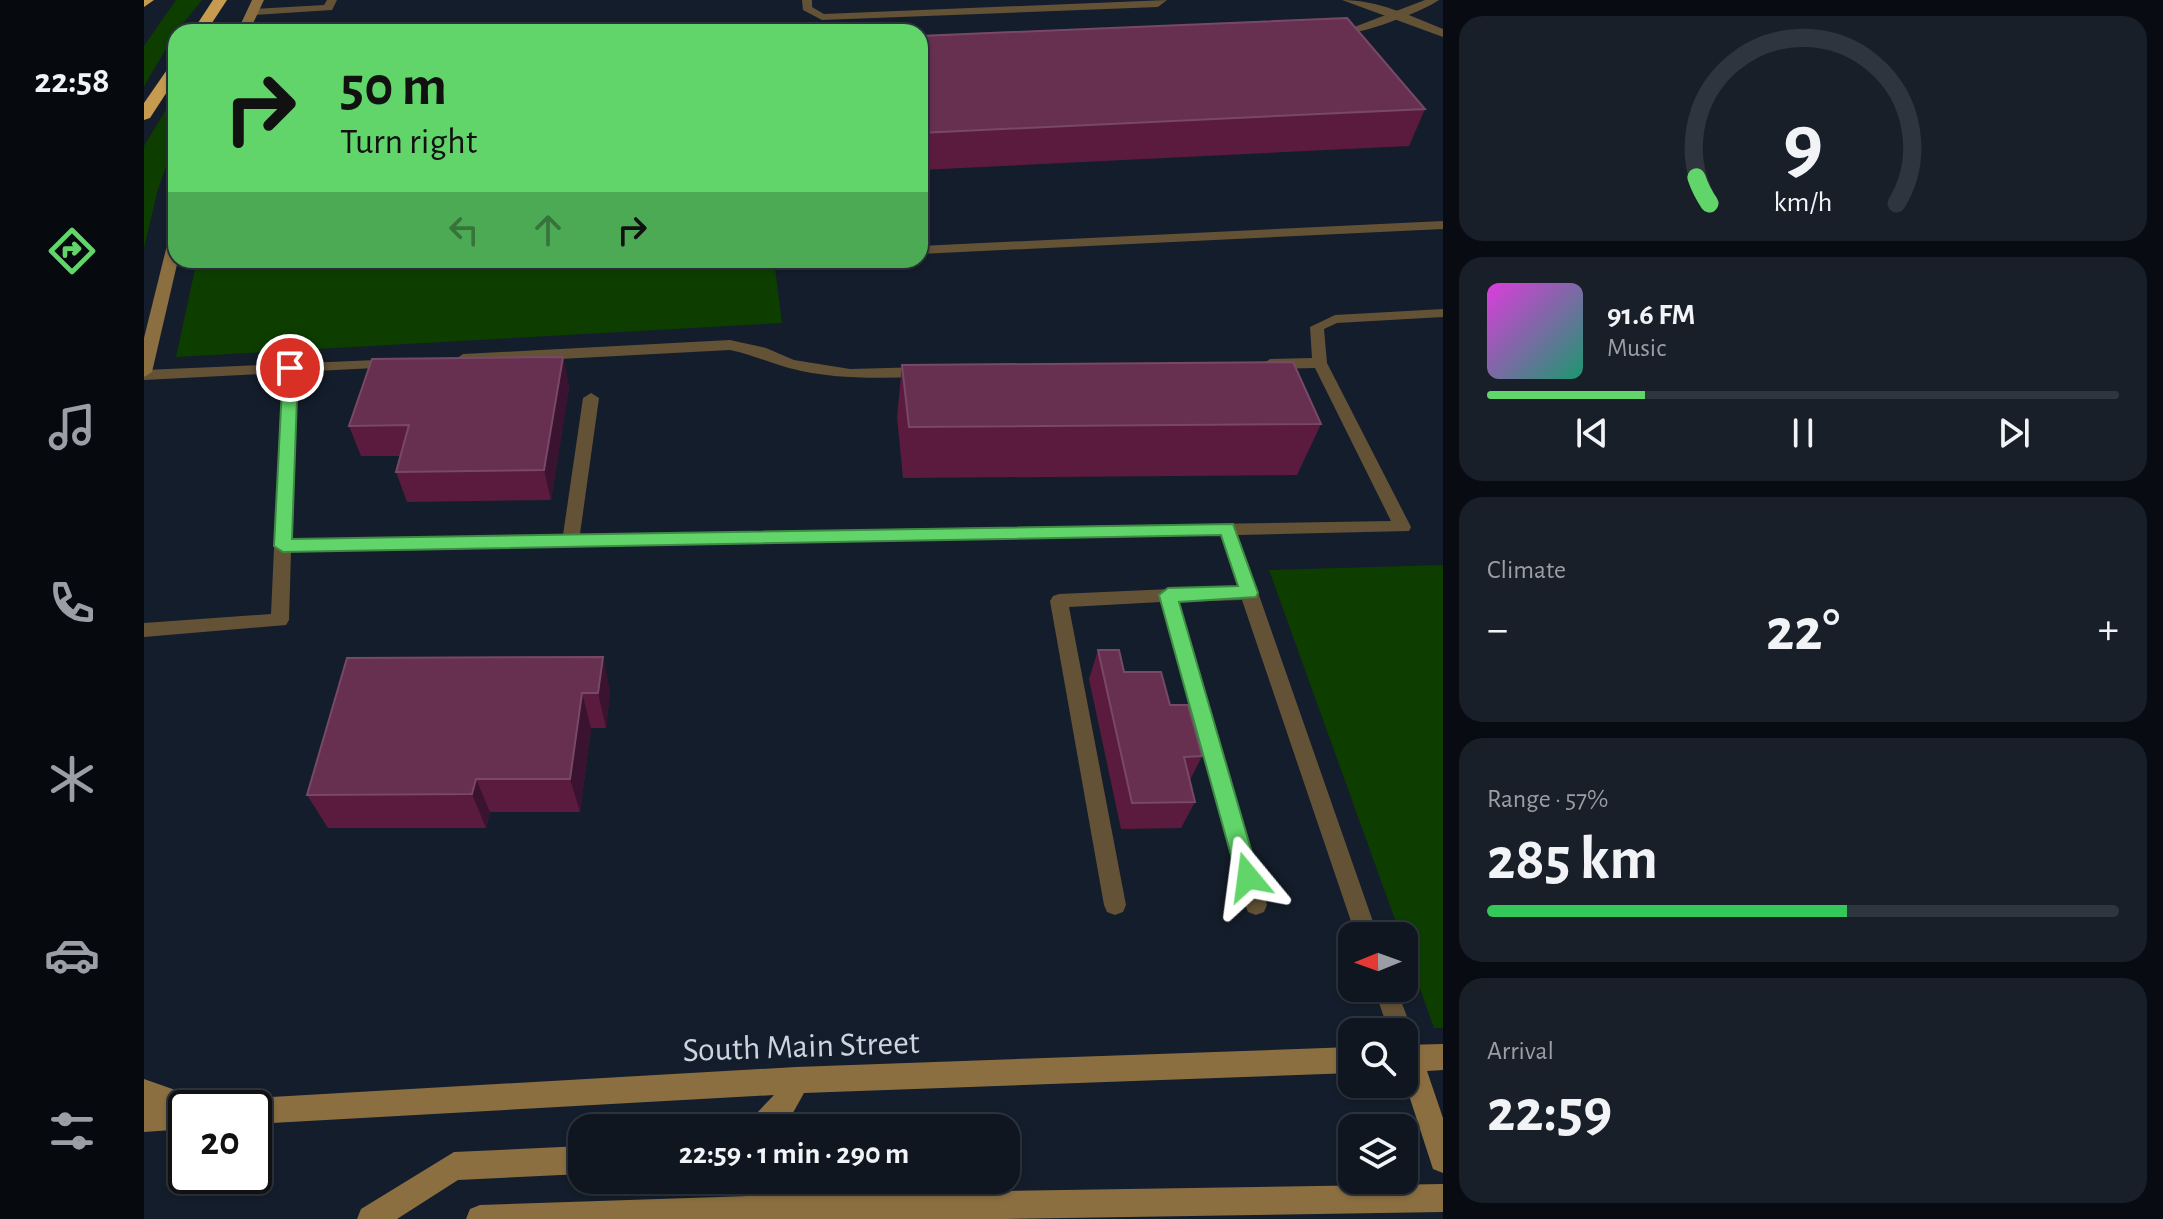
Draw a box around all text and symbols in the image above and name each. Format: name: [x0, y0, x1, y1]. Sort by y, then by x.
icon: right: [208, 56, 312, 160]
text: 50 m: [340, 59, 447, 115]
text: 22:58: [34, 63, 110, 99]
text: 9: [1783, 103, 1823, 187]
text: Turn right: [340, 124, 477, 160]
text: km/h: [1774, 188, 1832, 217]
icon: left: [442, 208, 486, 252]
icon: ahead: [526, 208, 570, 252]
icon: right: [610, 208, 654, 252]
icon: directions: [44, 223, 100, 279]
text: 91.6 FM: [1607, 300, 1695, 330]
pin: [256, 334, 324, 402]
text: Music: [1607, 335, 1666, 361]
icon: arrive: [268, 346, 312, 390]
icon: music: [44, 399, 100, 455]
icon: previous: [1570, 411, 1614, 455]
icon: pause: [1781, 411, 1825, 455]
icon: next: [1992, 411, 2036, 455]
text: Climate: [1487, 557, 1566, 583]
icon: phone: [44, 575, 100, 631]
text: 22°: [1766, 601, 1840, 661]
text: −: [1487, 608, 1508, 652]
text: +: [2098, 608, 2119, 652]
icon: climate: [44, 751, 100, 807]
text: Range · 57%: [1487, 786, 1608, 812]
text: 285 km: [1487, 830, 1658, 890]
position arrow: [1206, 835, 1290, 919]
north arrow: [1338, 922, 1418, 1002]
map controls: [1338, 922, 1418, 1194]
icon: car: [44, 927, 100, 983]
button: search: [1338, 1018, 1418, 1098]
street label: South Main Street: [682, 1026, 920, 1068]
text: Arrival: [1487, 1038, 1554, 1064]
text: 22:59: [1487, 1082, 1612, 1142]
speed limit sign: 20: [168, 1090, 272, 1194]
icon: filters: [44, 1103, 100, 1159]
button: layers: [1338, 1114, 1418, 1194]
text: 22:59 · 1 min · 290 m: [679, 1139, 909, 1169]

